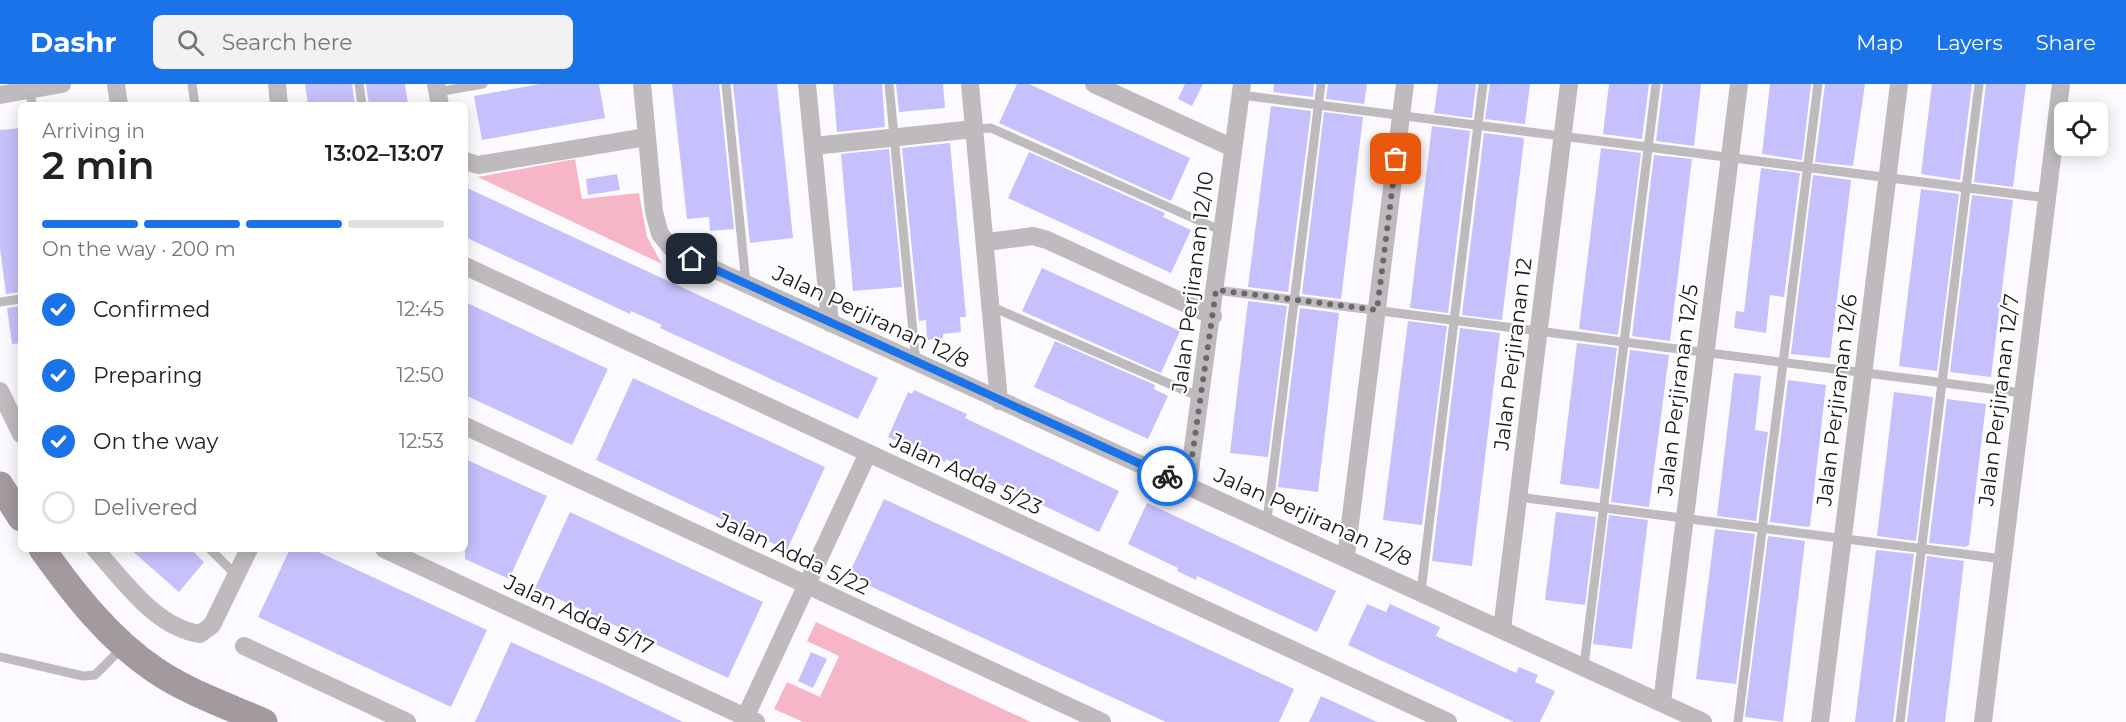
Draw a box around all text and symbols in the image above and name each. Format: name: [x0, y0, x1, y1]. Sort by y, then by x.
search box: [153, 15, 573, 69]
text: Dashr: [30, 25, 117, 59]
icon: search: [174, 26, 207, 59]
text: Search here: [222, 29, 353, 56]
text: Map: [1856, 30, 1903, 55]
text: Layers: [1936, 30, 2003, 55]
text: Share: [2036, 30, 2096, 55]
map controls: [2054, 102, 2108, 156]
button: locate: [2054, 102, 2108, 156]
text: Arriving in: [42, 119, 145, 143]
pin: [1370, 133, 1421, 184]
text: 13:02–13:07: [325, 140, 444, 167]
text: 2 min: [42, 141, 155, 189]
icon: bag: [1379, 142, 1412, 175]
street label: Jalan Perjiranan 12/10: [1166, 170, 1219, 395]
pin: [666, 233, 717, 284]
text: On the way · 200 m: [42, 237, 236, 261]
icon: home: [675, 242, 708, 275]
street label: Jalan Perjiranan 12: [1488, 256, 1537, 453]
street label: Jalan Perjiranan 12/8: [768, 260, 973, 373]
street label: Jalan Perjiranan 12/5: [1652, 283, 1703, 498]
street label: Jalan Perjiranan 12/6: [1811, 292, 1862, 508]
street label: Jalan Perjiranan 12/7: [1973, 292, 2024, 508]
icon: check: [42, 293, 75, 326]
text: Confirmed: [93, 296, 210, 323]
text: 12:45: [397, 297, 444, 321]
icon: check: [42, 359, 75, 392]
text: Preparing: [93, 362, 202, 389]
text: 12:50: [397, 363, 444, 387]
icon: check: [42, 425, 75, 458]
street label: Jalan Adda 5/23: [885, 427, 1046, 520]
text: On the way: [93, 428, 218, 455]
text: 12:53: [399, 429, 444, 453]
courier: [1137, 446, 1197, 506]
icon: bike: [1151, 460, 1184, 493]
street label: Jalan Perjiranan 12/8: [1210, 461, 1416, 571]
text: Delivered: [93, 494, 198, 521]
street label: Jalan Adda 5/22: [712, 507, 873, 600]
street label: Jalan Adda 5/17: [500, 569, 658, 660]

